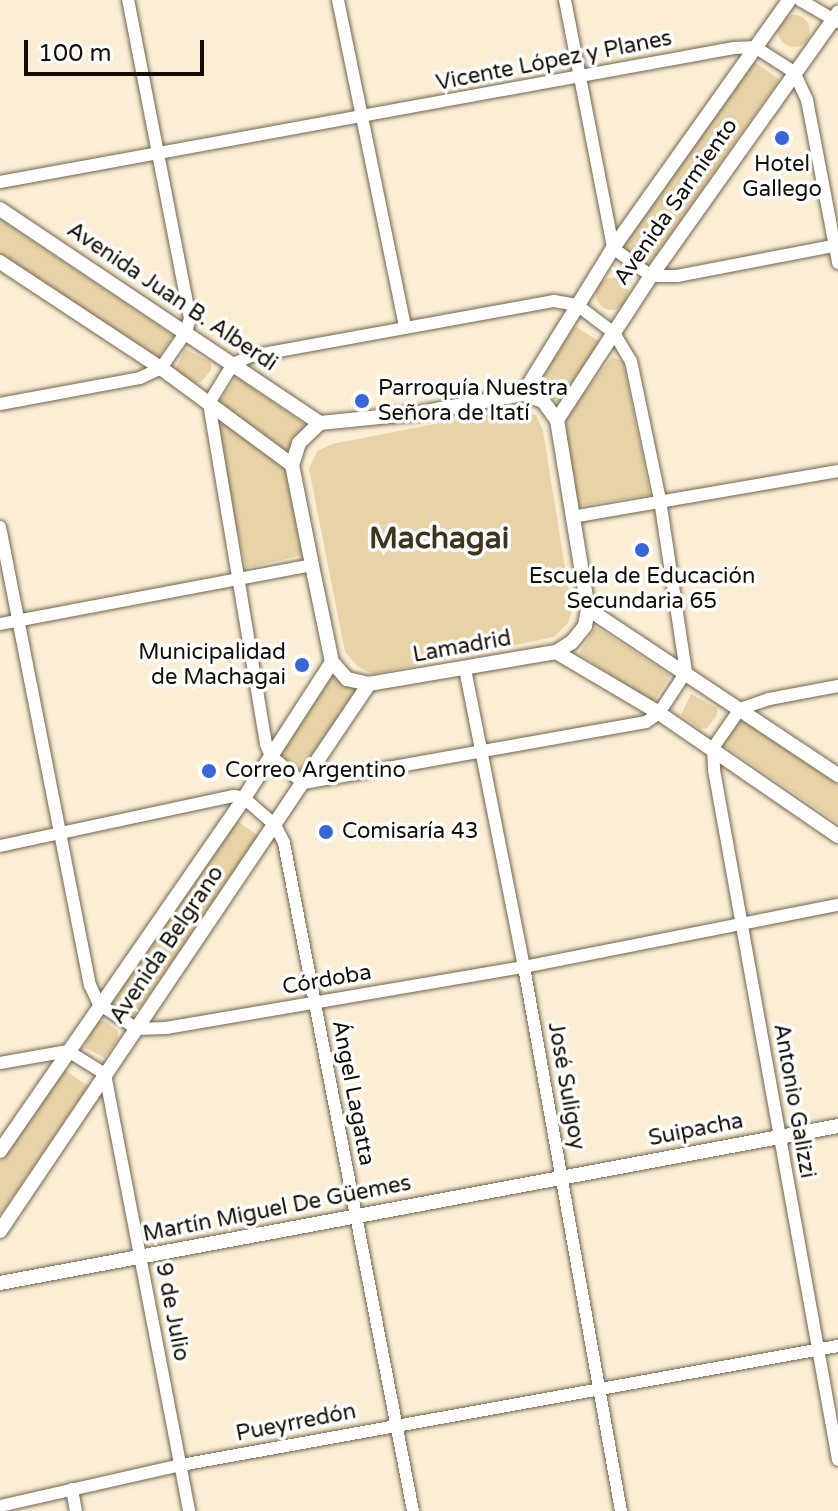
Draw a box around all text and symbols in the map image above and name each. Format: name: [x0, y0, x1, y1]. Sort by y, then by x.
scale bar: [28, 24, 208, 74]
street label: Vicente López y Planes: [434, 25, 674, 97]
text: 100 m: [38, 39, 112, 68]
street label: Avenida Sarmiento: [609, 113, 743, 291]
marker: Hotel Gallego: [773, 129, 791, 147]
place label: Hotel Gallego: [742, 151, 822, 202]
street label: Avenida Juan B. Alberdi: [62, 217, 282, 377]
place label: Parroquía Nuestra Señora de Itatí: [378, 375, 568, 426]
marker: Parroquía Nuestra Señora de Itatí: [353, 392, 371, 410]
district label: Machagai: [369, 521, 509, 557]
marker: Escuela de Educación Secundaria 65: [633, 541, 651, 559]
place label: Escuela de Educación Secundaria 65: [529, 563, 755, 614]
street label: Lamadrid: [411, 625, 513, 669]
place label: Municipalidad de Machagai: [138, 639, 286, 690]
marker: Municipalidad de Machagai: [293, 656, 311, 674]
place label: Correo Argentino: [225, 758, 406, 784]
marker: Correo Argentino: [200, 762, 218, 780]
place label: Comisaría 43: [342, 819, 479, 845]
marker: Comisaría 43: [317, 823, 335, 841]
street label: Avenida Belgrano: [104, 861, 230, 1029]
street label: Córdoba: [280, 959, 374, 1001]
street label: Ángel Lagatta: [326, 1018, 380, 1168]
street label: José Suligoy: [542, 1020, 590, 1152]
street label: Antonio Galizzi: [767, 1022, 821, 1180]
street label: Suipacha: [646, 1108, 746, 1152]
street label: Martín Miguel De Güemes: [141, 1170, 413, 1248]
street label: 9 de Julio: [150, 1261, 194, 1363]
street label: Pueyrredón: [234, 1398, 358, 1448]

